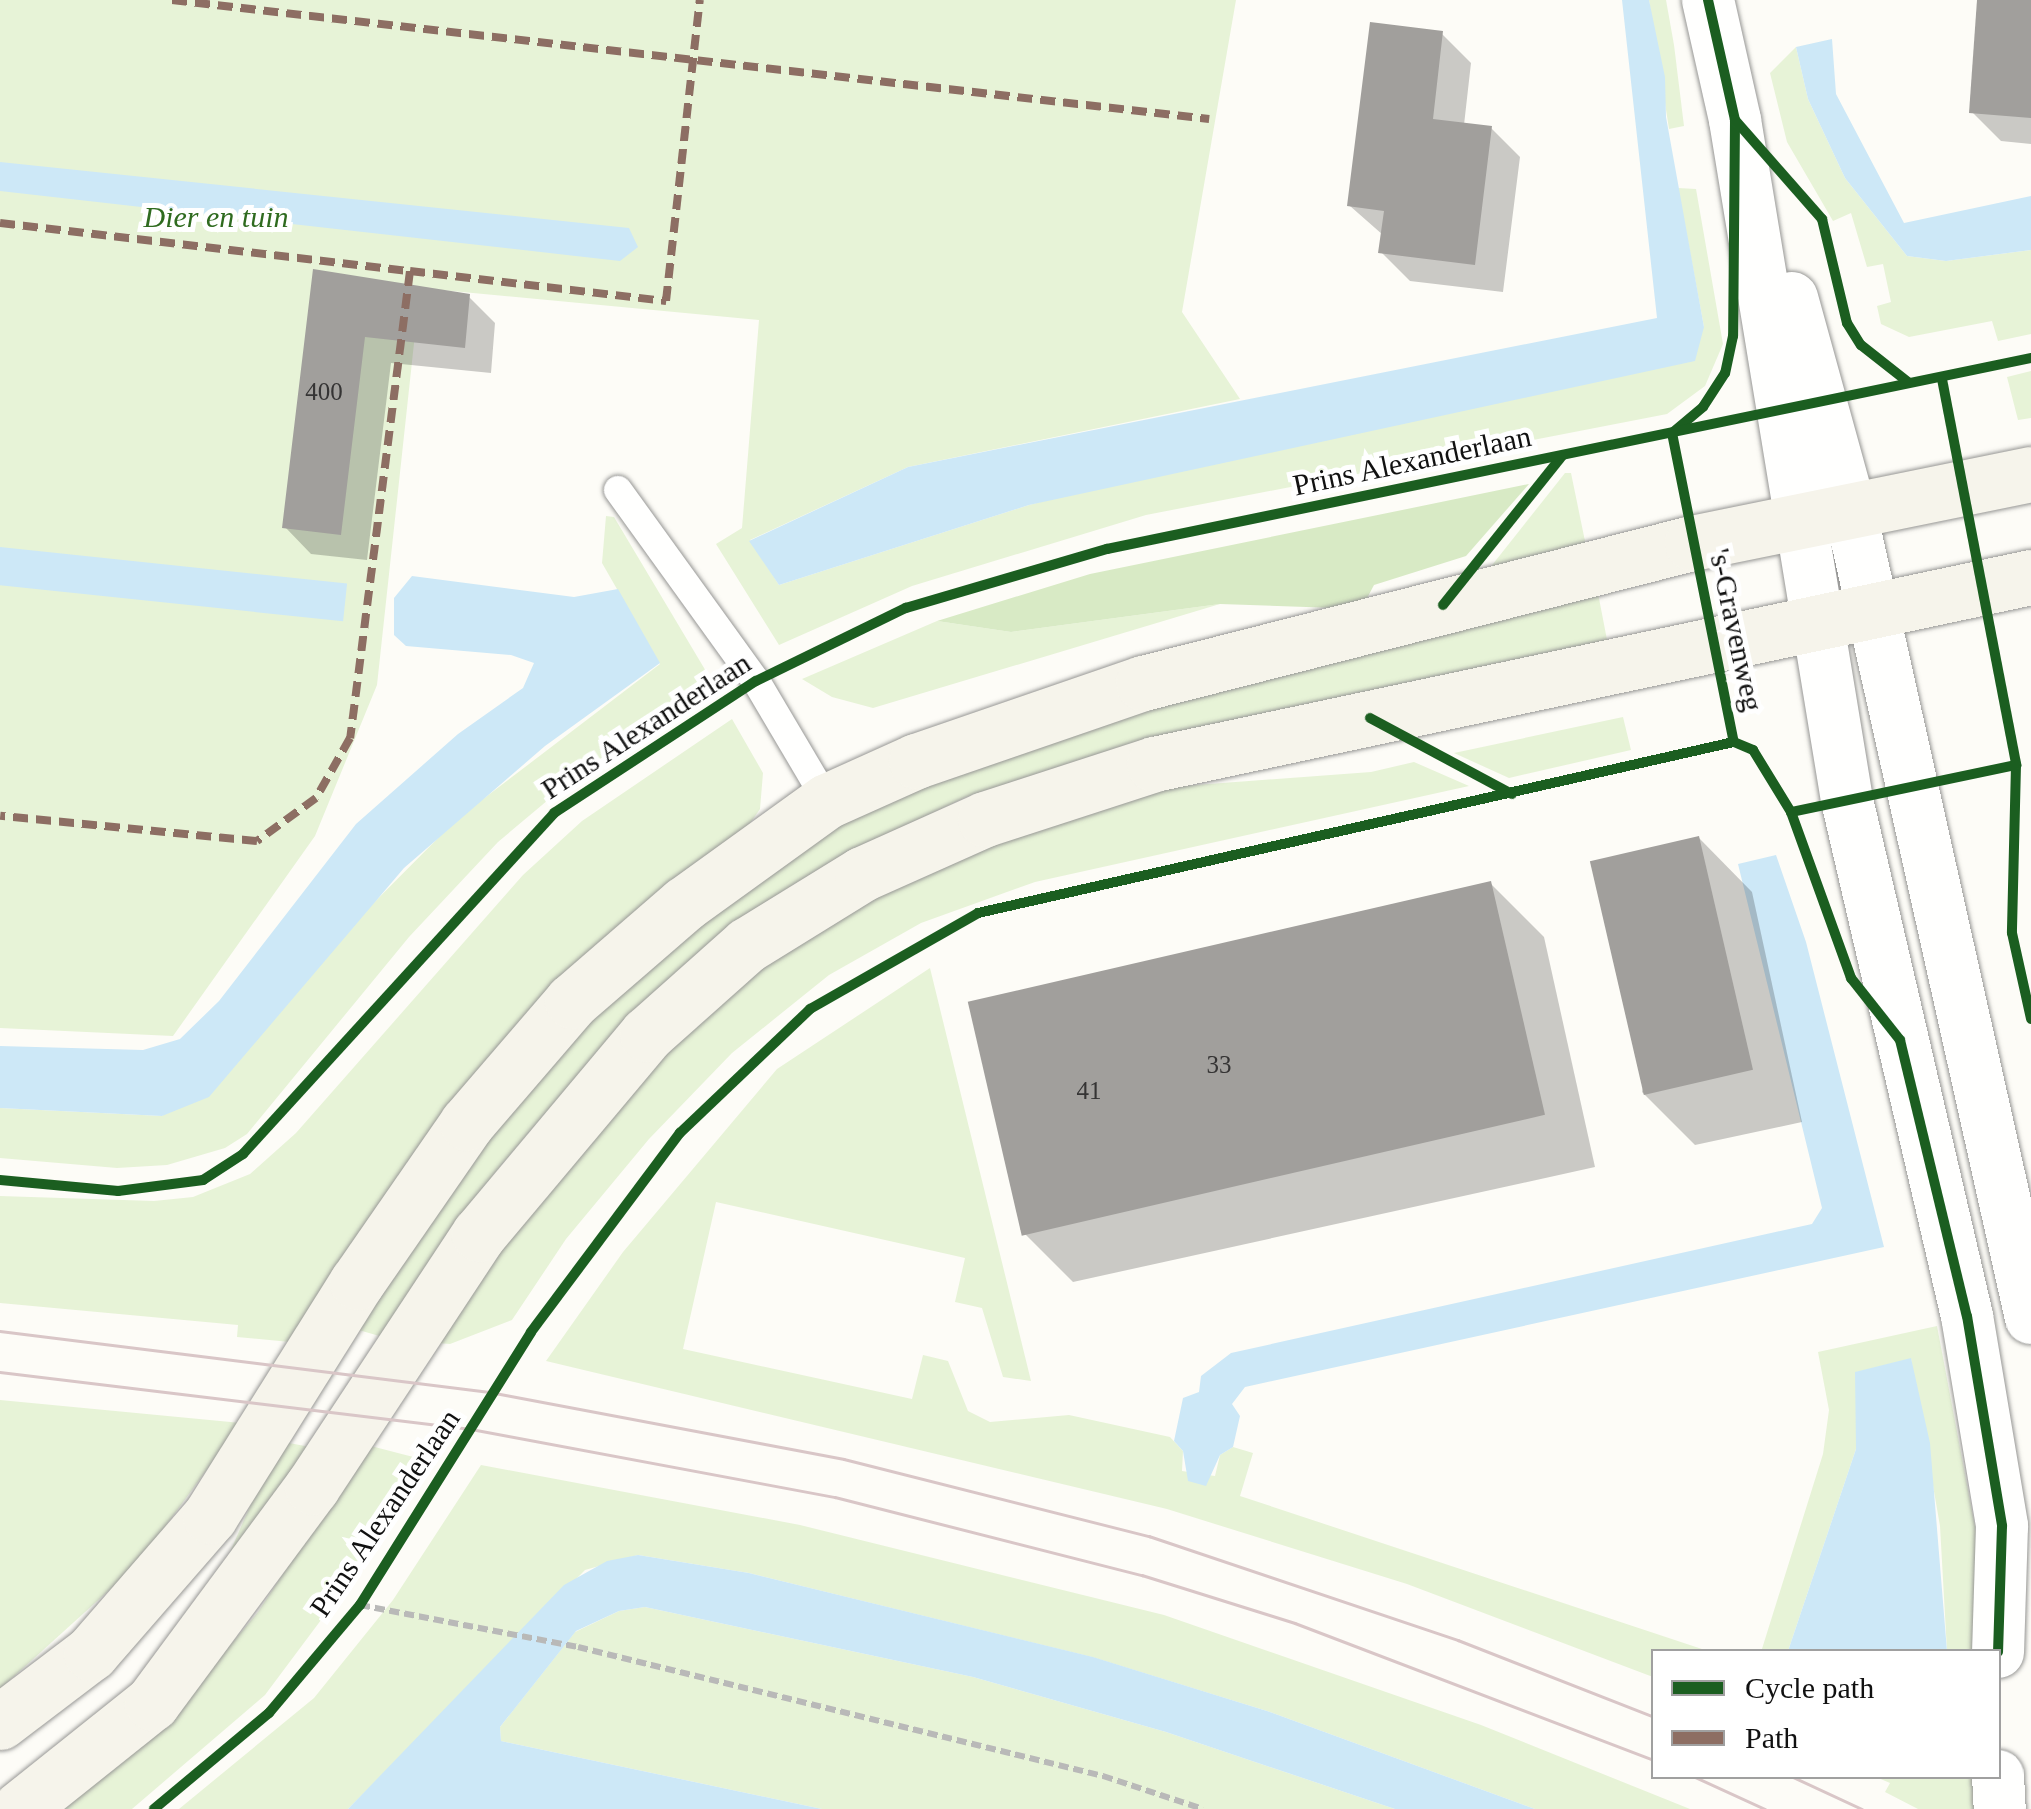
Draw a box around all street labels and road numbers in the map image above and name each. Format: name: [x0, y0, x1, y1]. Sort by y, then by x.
street label: Prins Alexanderlaan: [1289, 418, 1535, 504]
street label: 's-Gravenweg: [1701, 545, 1771, 715]
street label: Prins Alexanderlaan: [534, 644, 758, 808]
street label: Prins Alexanderlaan: [302, 1402, 468, 1624]

